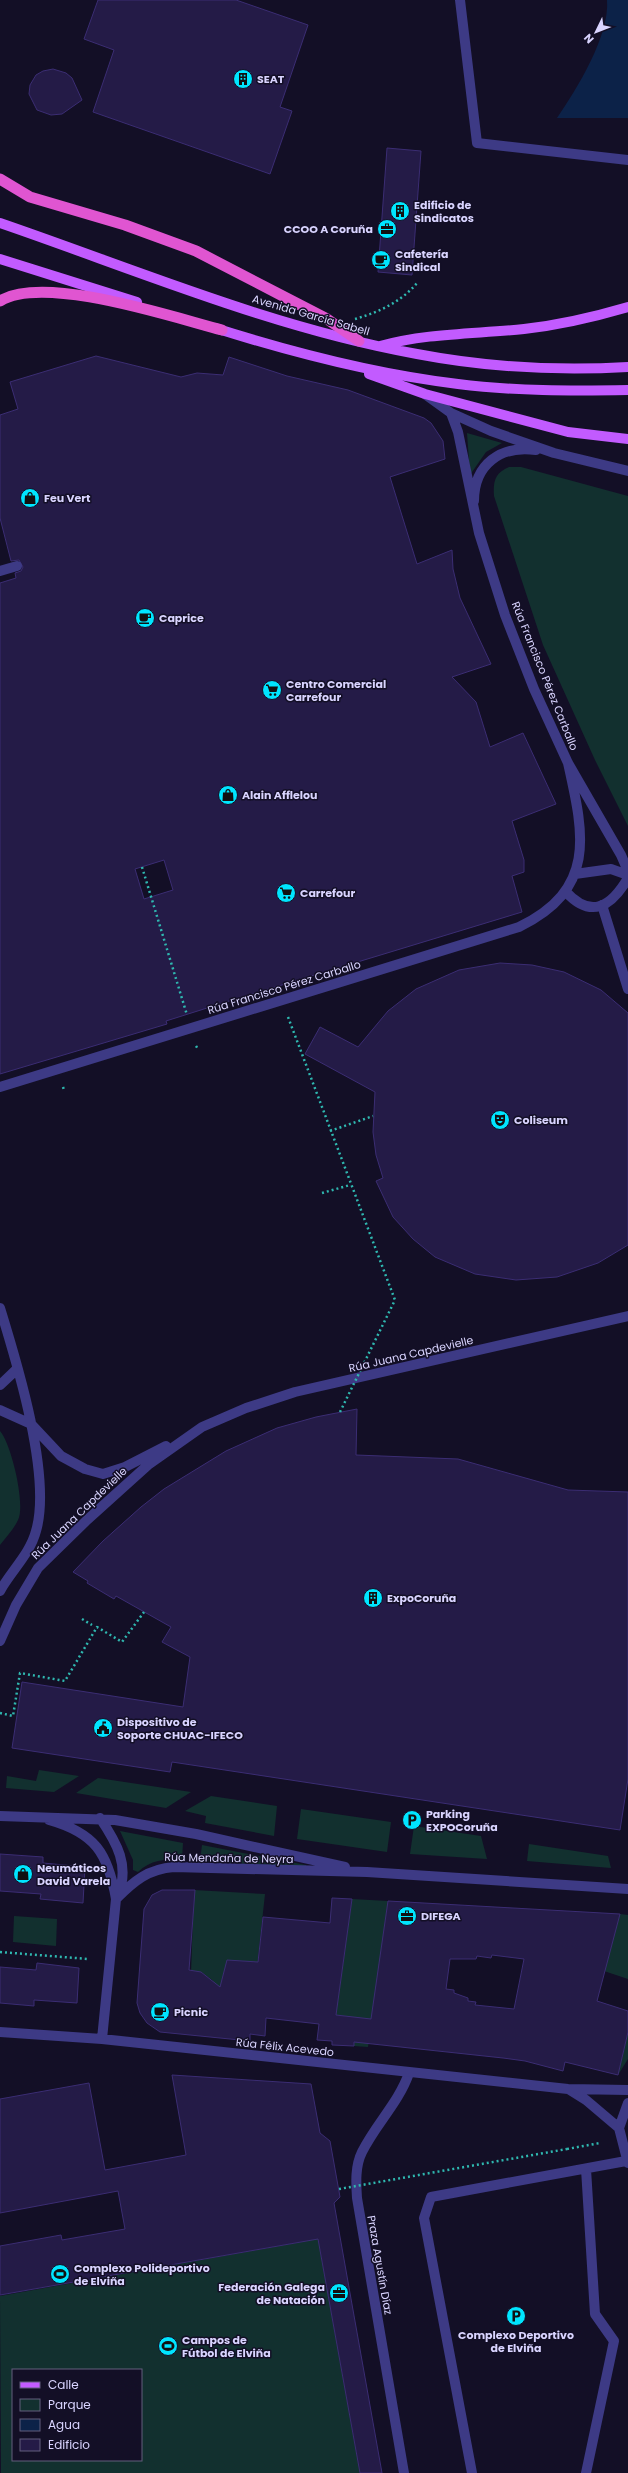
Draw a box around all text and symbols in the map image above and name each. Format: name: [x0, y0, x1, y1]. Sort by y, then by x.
north arrow: [576, 12, 616, 52]
text: N: [580, 30, 597, 47]
building icon: SEAT: [232, 68, 254, 90]
place label: SEAT: [257, 71, 285, 87]
place label: Edificio de Sindicatos: [414, 197, 474, 226]
building icon: Edificio de Sindicatos: [389, 200, 411, 222]
office icon: CCOO A Coruña: [376, 218, 398, 240]
place label: CCOO A Coruña: [284, 221, 373, 237]
place label: Cafetería Sindical: [395, 246, 449, 275]
cafe icon: Cafetería Sindical: [370, 249, 392, 271]
street label: Avenida García Sabell: [250, 291, 372, 339]
shop icon: Feu Vert: [19, 487, 41, 509]
place label: Feu Vert: [44, 490, 91, 506]
street label: Rúa Francisco Pérez Carballo: [508, 599, 582, 753]
cafe icon: Caprice: [134, 607, 156, 629]
place label: Caprice: [159, 610, 204, 626]
place label: Centro Comercial Carrefour: [286, 676, 386, 705]
supermarket icon: Centro Comercial Carrefour: [261, 679, 283, 701]
shop icon: Alain Afflelou: [217, 784, 239, 806]
place label: Alain Afflelou: [242, 787, 318, 803]
supermarket icon: Carrefour: [275, 882, 297, 904]
place label: Carrefour: [300, 885, 355, 901]
street label: Rúa Francisco Pérez Carballo: [205, 956, 363, 1018]
theatre icon: Coliseum: [489, 1109, 511, 1131]
place label: Coliseum: [514, 1112, 568, 1128]
street label: Rúa Juana Capdevielle: [347, 1332, 475, 1376]
street label: Rúa Juana Capdevielle: [28, 1463, 130, 1563]
building icon: ExpoCoruña: [362, 1587, 384, 1609]
place label: ExpoCoruña: [387, 1590, 456, 1606]
place label: Dispositivo de Soporte CHUAC-IFECO: [117, 1714, 243, 1743]
public building icon: Dispositivo de Soporte CHUAC-IFECO: [92, 1717, 114, 1739]
place label: Parking EXPOCoruña: [426, 1806, 498, 1835]
parking icon: Parking EXPOCoruña: [401, 1809, 423, 1831]
street label: Rúa Mendaña de Neyra: [164, 1849, 294, 1867]
place label: Neumáticos David Varela: [37, 1860, 110, 1889]
shop icon: Neumáticos David Varela: [12, 1863, 34, 1885]
office icon: DIFEGA: [396, 1905, 418, 1927]
place label: DIFEGA: [421, 1908, 461, 1924]
cafe icon: Picnic: [149, 2001, 171, 2023]
place label: Picnic: [174, 2004, 208, 2020]
street label: Rúa Félix Acevedo: [235, 2034, 335, 2060]
street label: Praza Agustín Díaz: [363, 2214, 397, 2316]
place label: Complexo Polideportivo de Elviña: [74, 2260, 210, 2289]
sports icon: Complexo Polideportivo de Elviña: [49, 2263, 71, 2285]
place label: Federación Galega de Natación: [218, 2279, 325, 2308]
office icon: Federación Galega de Natación: [328, 2282, 350, 2304]
parking icon: Complexo Deportivo de Elviña: [505, 2305, 527, 2327]
place label: Complexo Deportivo de Elviña: [458, 2327, 574, 2356]
place label: Campos de Fútbol de Elviña: [182, 2332, 271, 2361]
sports icon: Campos de Fútbol de Elviña: [157, 2335, 179, 2357]
legend: [12, 2369, 142, 2461]
text: Calle: [48, 2376, 79, 2393]
text: Parque: [48, 2396, 91, 2413]
text: Agua: [48, 2416, 80, 2433]
text: Edificio: [48, 2436, 90, 2453]

